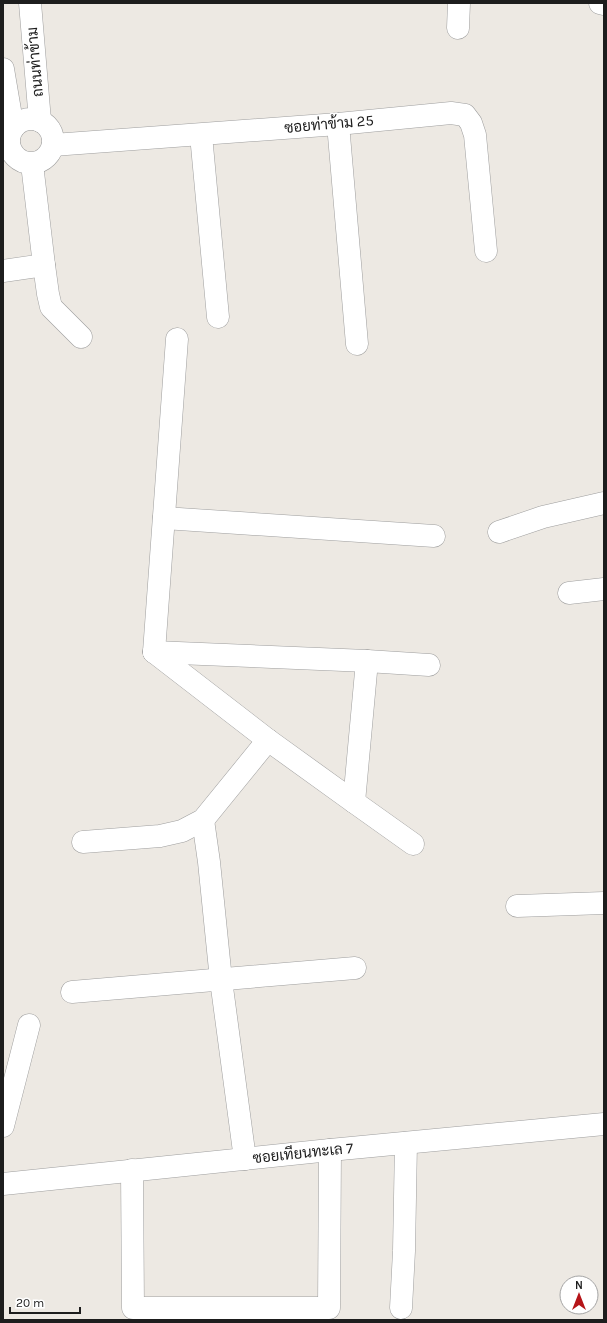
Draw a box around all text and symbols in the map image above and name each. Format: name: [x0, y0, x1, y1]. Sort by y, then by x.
street label: ถนนท่าข้าม: [22, 26, 47, 98]
street label: ซอยท่าข้าม 25: [283, 110, 375, 137]
street label: ซอยเทียนทะเล 7: [252, 1138, 354, 1167]
north arrow: [559, 1275, 599, 1315]
text: N: [575, 1279, 583, 1292]
scale bar: [10, 1289, 80, 1315]
text: 20 m: [16, 1296, 44, 1310]

